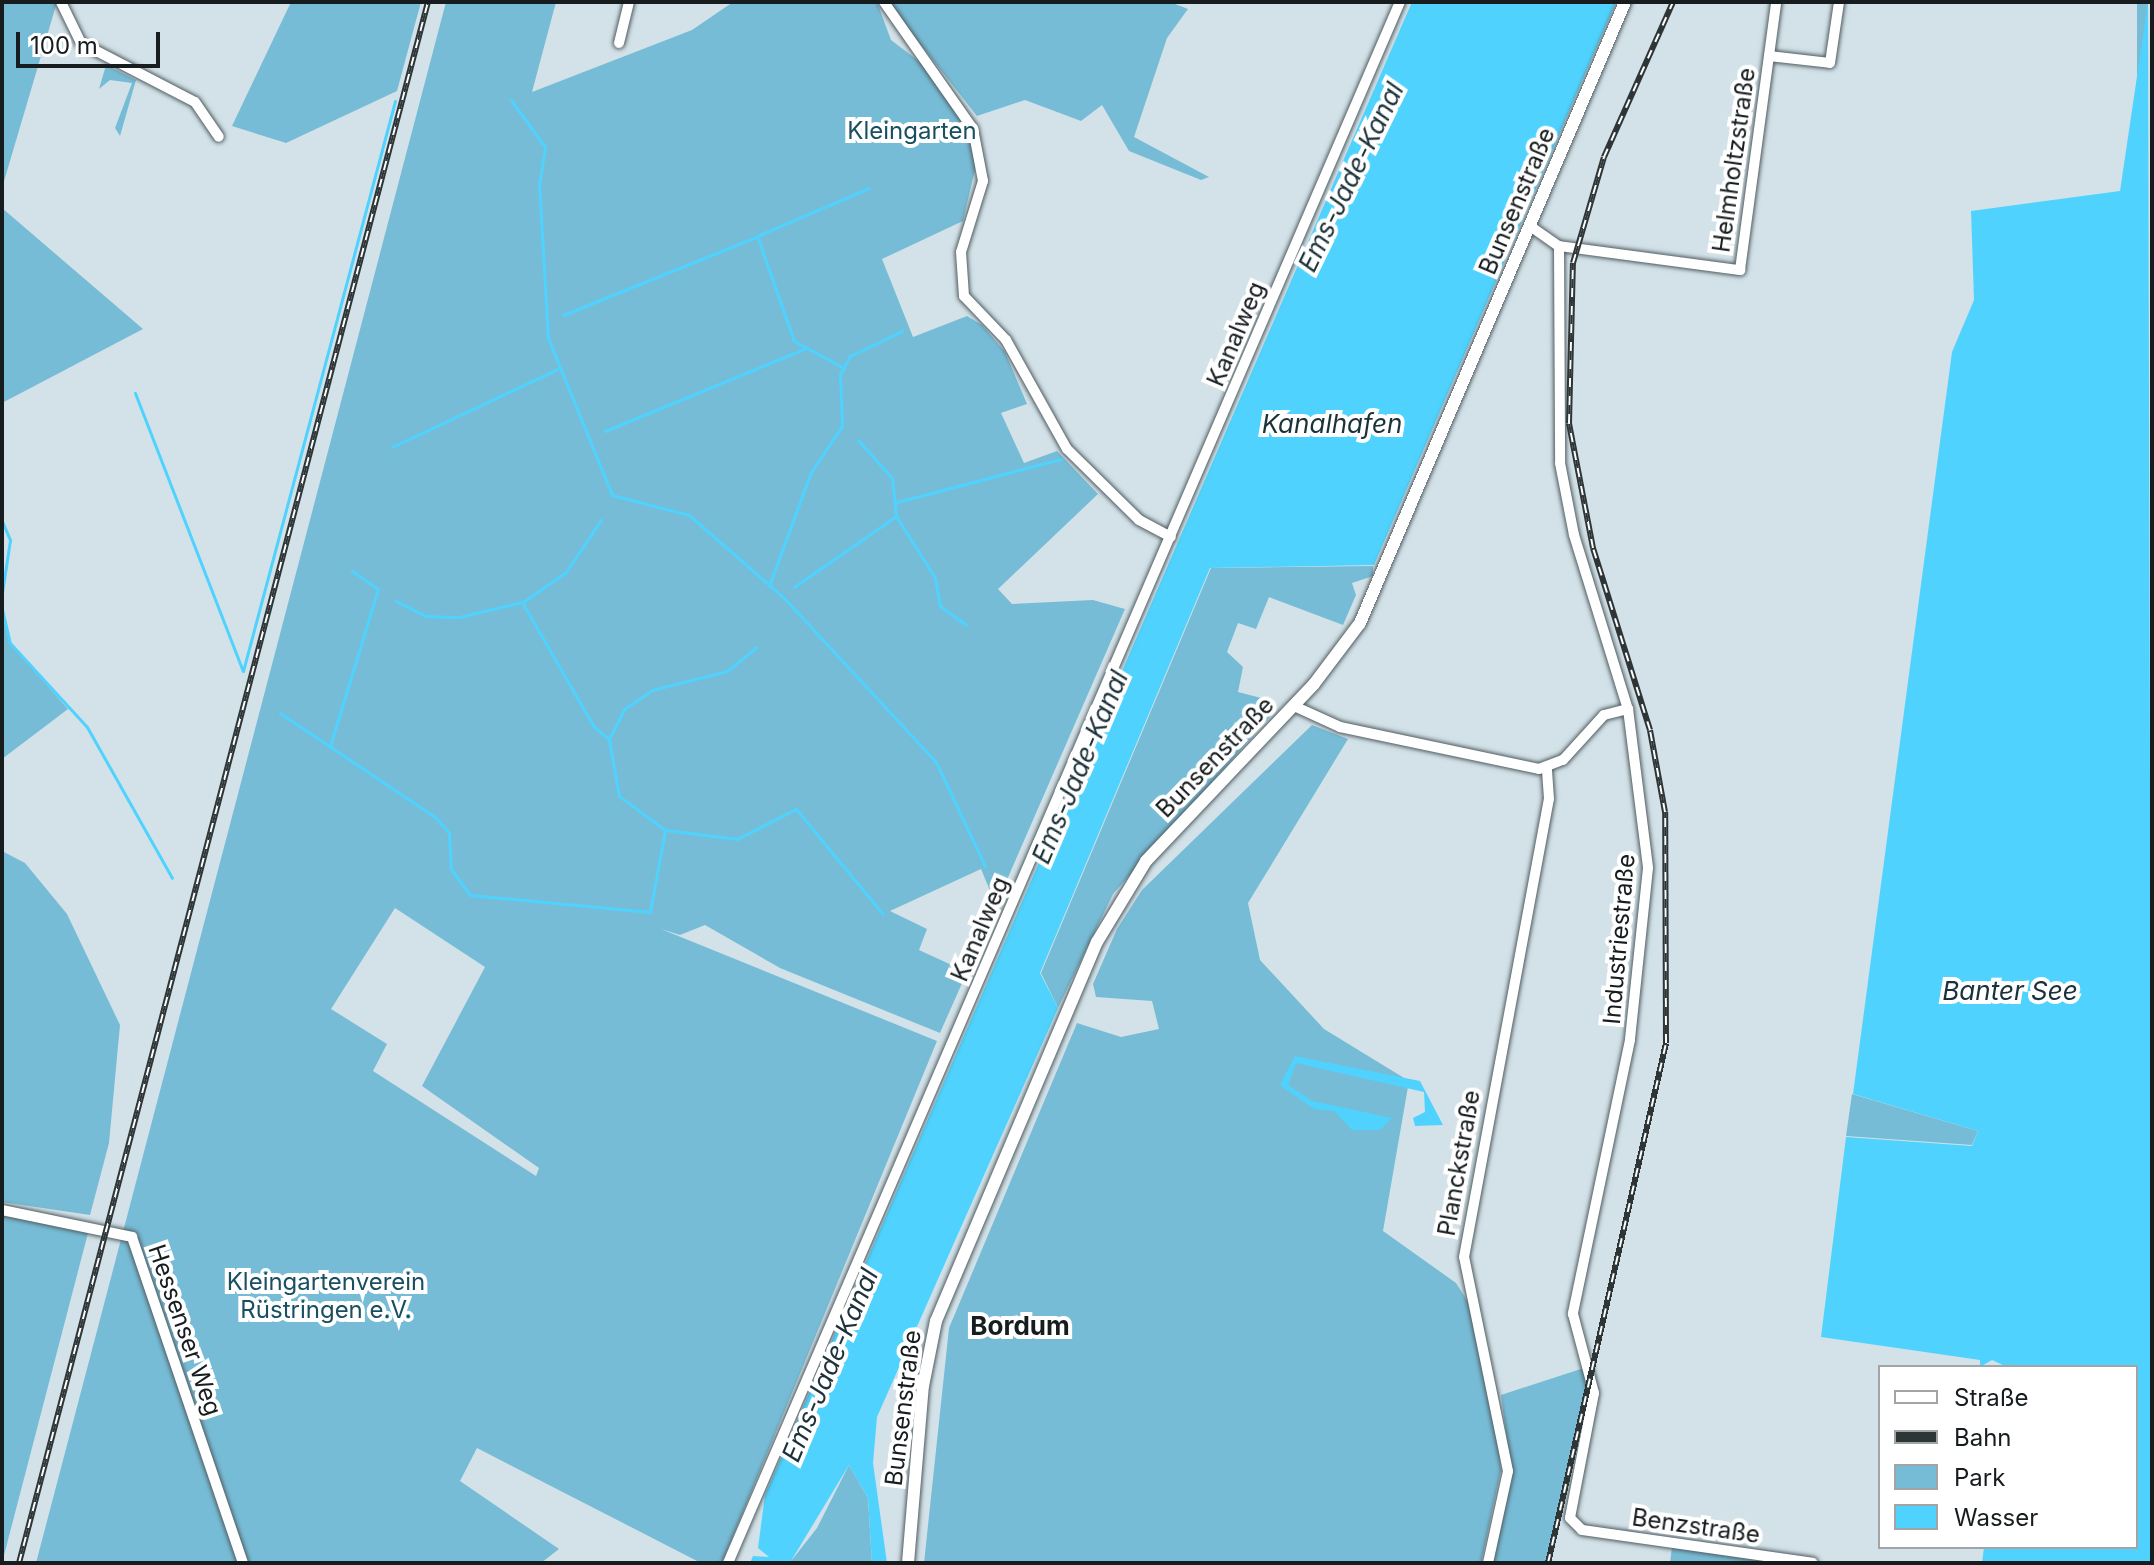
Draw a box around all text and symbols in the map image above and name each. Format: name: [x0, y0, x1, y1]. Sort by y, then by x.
scale bar: [20, 16, 164, 66]
text: 100 m: [30, 31, 98, 60]
street label: Helmholtzstraße: [1707, 66, 1761, 254]
water label: Ems-Jade-Kanal: [1292, 77, 1410, 277]
park label: Kleingarten: [847, 117, 977, 145]
street label: Bunsenstraße: [1473, 123, 1561, 279]
street label: Kanalweg: [1201, 277, 1271, 391]
water label: Kanalhafen: [1262, 408, 1402, 440]
water label: Ems-Jade-Kanal: [1025, 666, 1135, 868]
street label: Bunsenstraße: [1150, 691, 1280, 823]
street label: Industriestraße: [1597, 853, 1641, 1025]
street label: Kanalweg: [945, 872, 1015, 986]
water label: Banter See: [1942, 975, 2078, 1007]
street label: Planckstraße: [1432, 1088, 1486, 1238]
street label: Hessenser Weg: [142, 1241, 228, 1419]
water label: Ems-Jade-Kanal: [775, 1264, 885, 1466]
park label: Kleingartenverein Rüstringen e.V.: [227, 1268, 425, 1324]
district label: Bordum: [970, 1310, 1070, 1342]
street label: Bunsenstraße: [879, 1328, 927, 1488]
legend: [1878, 1365, 2138, 1549]
text: Straße: [1954, 1383, 2029, 1412]
text: Bahn: [1954, 1423, 2012, 1452]
text: Park: [1954, 1463, 2005, 1492]
street label: Benzstraße: [1630, 1503, 1762, 1549]
text: Wasser: [1954, 1503, 2038, 1532]

